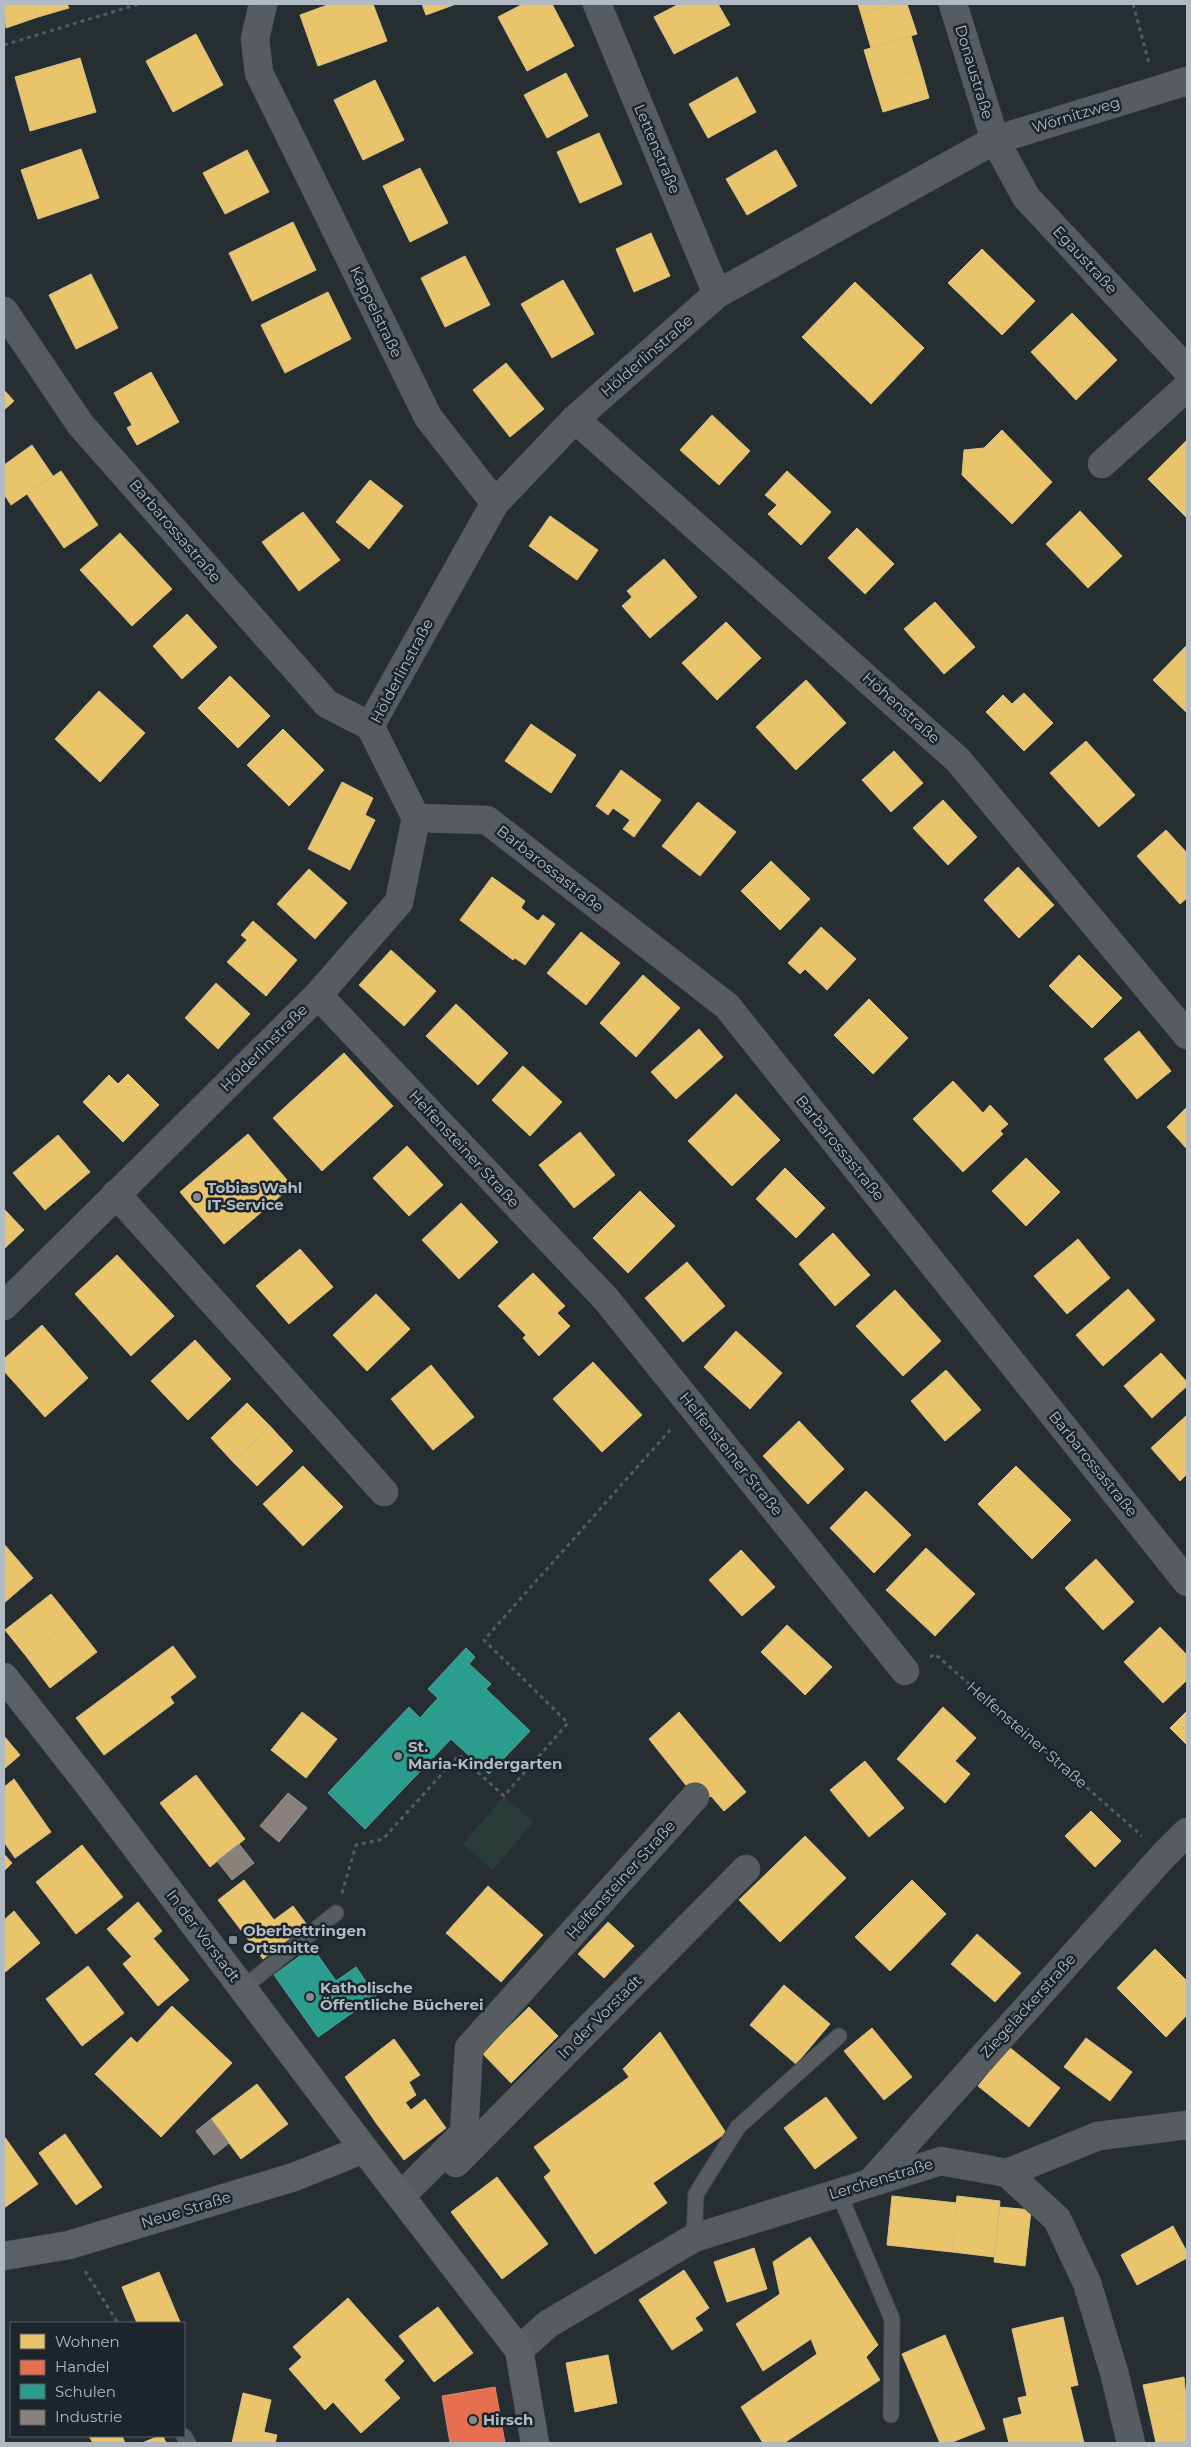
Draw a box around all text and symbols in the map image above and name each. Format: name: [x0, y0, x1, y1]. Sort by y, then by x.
street label: Donaustraße: [951, 22, 998, 121]
street label: Wörnitzweg: [1030, 92, 1122, 137]
street label: Lettenstraße: [630, 101, 685, 196]
street label: Egaustraße: [1049, 222, 1122, 298]
street label: Kappelstraße: [346, 263, 407, 361]
street label: Hölderlinstraße: [597, 310, 697, 401]
street label: Barbarossastraße: [125, 475, 225, 586]
street label: Hölderlinstraße: [366, 615, 437, 726]
street label: Höhenstraße: [859, 668, 944, 747]
street label: Barbarossastraße: [493, 821, 608, 916]
street label: Hölderlinstraße: [216, 1000, 311, 1095]
street label: Helfensteiner Straße: [405, 1086, 524, 1211]
street label: Barbarossastraße: [792, 1091, 889, 1204]
place label: Tobias Wahl IT-Service: [207, 1178, 302, 1214]
marker: Tobias Wahl IT-Service: [191, 1191, 203, 1203]
street label: Helfensteiner Straße: [676, 1388, 787, 1519]
street label: Barbarossastraße: [1045, 1407, 1142, 1520]
street label: Helfensteiner Straße: [963, 1677, 1091, 1792]
place label: St. Maria-Kindergarten: [408, 1737, 562, 1773]
marker: St. Maria-Kindergarten: [392, 1750, 404, 1762]
street label: Helfensteiner Straße: [562, 1816, 679, 1943]
street label: In der Vorstadt: [162, 1886, 244, 1986]
place label: Oberbettringen Ortsmitte: [243, 1921, 366, 1957]
marker: Oberbettringen Ortsmitte: [227, 1934, 239, 1946]
street label: Ziegeläckerstraße: [976, 1950, 1079, 2062]
street label: In der Vorstadt: [554, 1971, 646, 2063]
place label: Katholische Öffentliche Bücherei: [320, 1978, 483, 2014]
marker: Katholische Öffentliche Bücherei: [304, 1991, 316, 2003]
street label: Lerchenstraße: [826, 2154, 935, 2203]
street label: Neue Straße: [139, 2187, 233, 2232]
legend: [10, 2322, 185, 2437]
text: Wohnen: [55, 2332, 120, 2351]
text: Handel: [55, 2357, 109, 2376]
text: Schulen: [55, 2382, 116, 2401]
text: Industrie: [55, 2407, 122, 2426]
place label: Hirsch: [483, 2410, 533, 2429]
marker: Hirsch: [467, 2414, 479, 2426]

